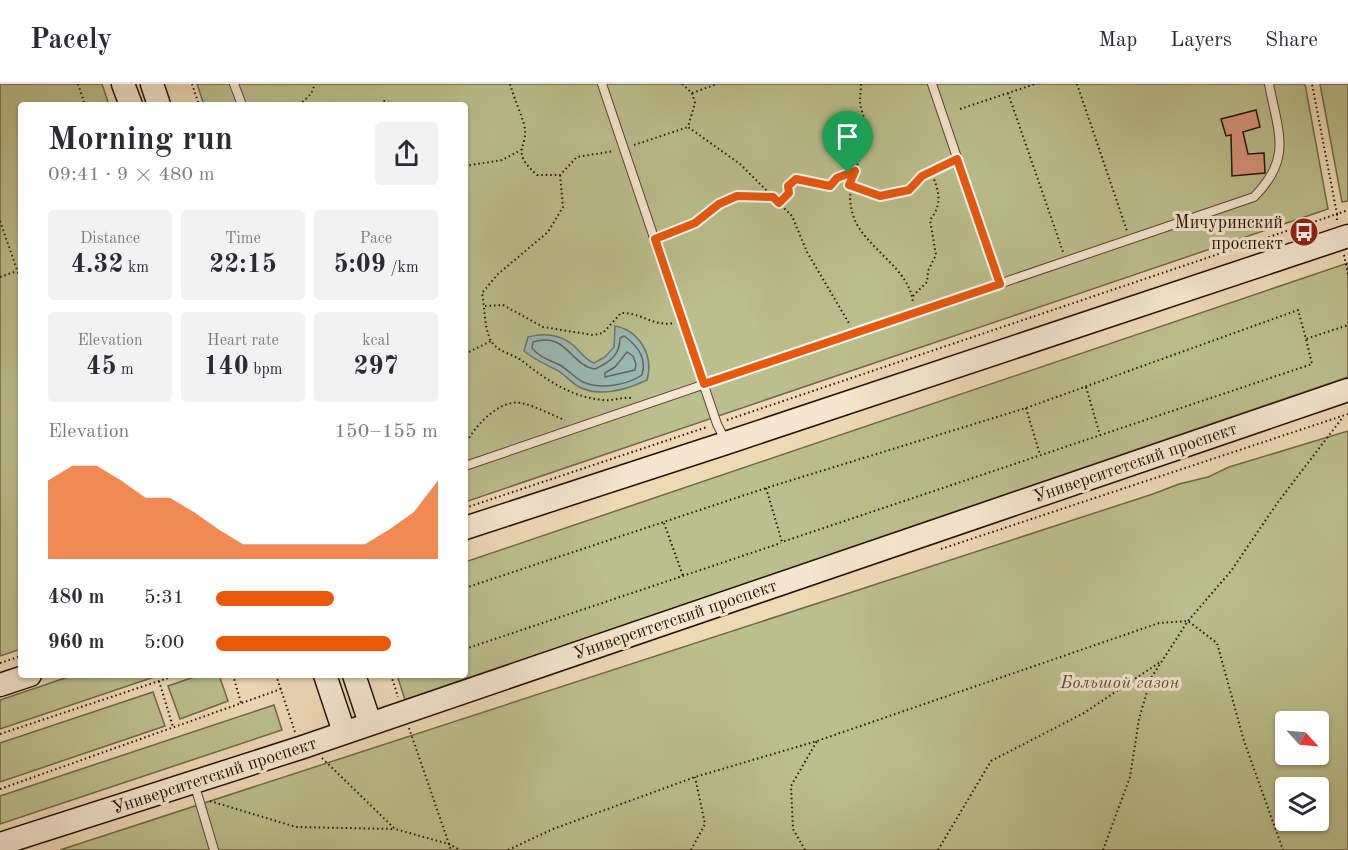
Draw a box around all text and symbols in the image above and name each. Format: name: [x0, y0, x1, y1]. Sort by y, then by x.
text: Pacely: [30, 27, 112, 55]
text: Map: [1098, 30, 1137, 51]
text: Layers: [1170, 30, 1232, 51]
text: Share: [1265, 30, 1318, 51]
pin: [822, 111, 873, 173]
icon: arrive: [831, 120, 864, 153]
button: share: [375, 122, 438, 185]
text: Morning run: [48, 124, 233, 157]
text: 09:41 · 9 × 480 m: [48, 165, 215, 185]
place label: Мичуринский проспект: [1175, 214, 1283, 253]
bus stop icon: Мичуринский проспект: [1288, 216, 1320, 248]
text: Distance: [80, 231, 140, 247]
text: Time: [225, 231, 261, 247]
text: Pace: [360, 231, 392, 247]
text: 4.32: [71, 252, 124, 278]
text: 22:15: [209, 252, 277, 278]
text: 5:09: [333, 252, 386, 278]
text: km: [124, 260, 149, 276]
text: /km: [386, 260, 419, 276]
text: Elevation: [77, 333, 143, 349]
text: Heart rate: [207, 333, 279, 349]
text: kcal: [362, 333, 390, 349]
text: 45: [86, 354, 116, 380]
text: 140: [204, 354, 249, 380]
text: 297: [353, 354, 399, 380]
text: m: [116, 362, 134, 378]
text: bpm: [249, 362, 282, 378]
street label: Университетский проспект: [1031, 420, 1239, 506]
text: Elevation: [48, 422, 129, 442]
text: 150–155 m: [335, 422, 438, 442]
street label: Университетский проспект: [571, 577, 779, 663]
text: 480 m: [48, 588, 104, 608]
text: 5:31: [144, 588, 184, 608]
text: 960 m: [48, 633, 104, 653]
text: 5:00: [144, 633, 184, 653]
park label: Большой газон: [1060, 674, 1179, 692]
north arrow: [1275, 711, 1329, 765]
map controls: [1275, 711, 1329, 831]
street label: Университетский проспект: [110, 734, 319, 818]
button: layers: [1275, 777, 1329, 831]

